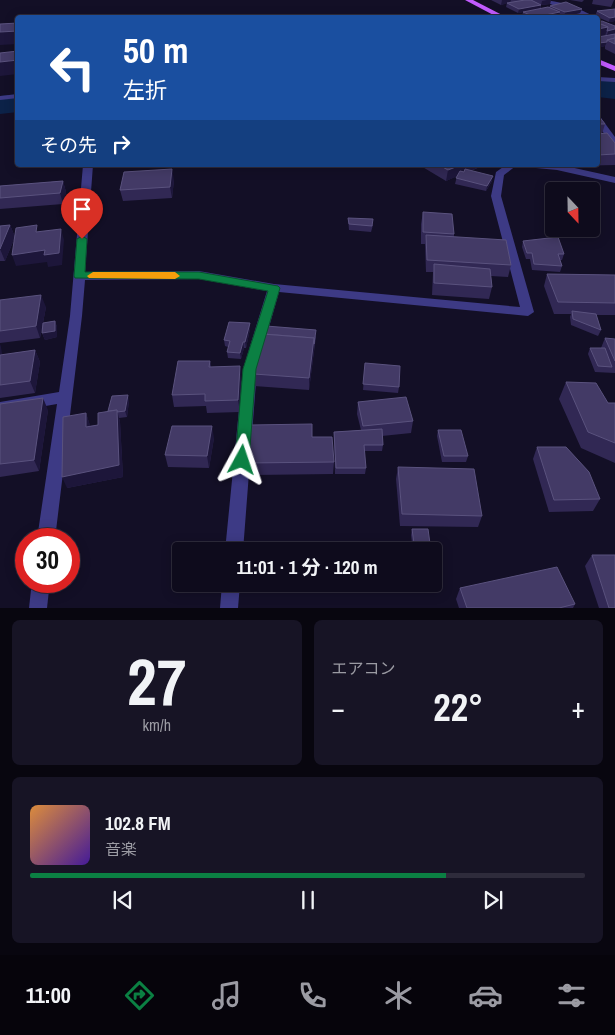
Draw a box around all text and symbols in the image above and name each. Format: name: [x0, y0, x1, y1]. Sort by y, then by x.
text: 50 m: [123, 27, 188, 74]
icon: left: [40, 35, 105, 100]
text: 左折: [123, 75, 167, 105]
icon: right: [107, 130, 135, 158]
text: その先: [40, 132, 97, 158]
north arrow: [545, 182, 600, 238]
map controls: [545, 182, 600, 237]
pin: [61, 188, 103, 239]
icon: arrive: [68, 195, 96, 223]
position arrow: [215, 433, 267, 485]
speed limit sign: 30: [15, 528, 80, 593]
text: 11:01 · 1 分 · 120 m: [236, 554, 378, 580]
text: 27: [127, 638, 186, 725]
text: エアコン: [332, 657, 396, 679]
text: 22°: [433, 682, 483, 733]
text: −: [332, 689, 345, 727]
text: +: [572, 689, 585, 727]
text: km/h: [143, 714, 171, 736]
text: 102.8 FM: [105, 810, 171, 836]
text: 音楽: [105, 838, 137, 860]
icon: previous: [109, 886, 137, 914]
icon: pause: [294, 886, 322, 914]
icon: next: [479, 886, 507, 914]
icon: directions: [122, 978, 157, 1013]
icon: music: [209, 978, 244, 1013]
icon: phone: [295, 978, 330, 1013]
icon: climate: [381, 978, 416, 1013]
icon: car: [468, 978, 503, 1013]
icon: filters: [554, 978, 589, 1013]
text: 11:00: [26, 980, 71, 1010]

